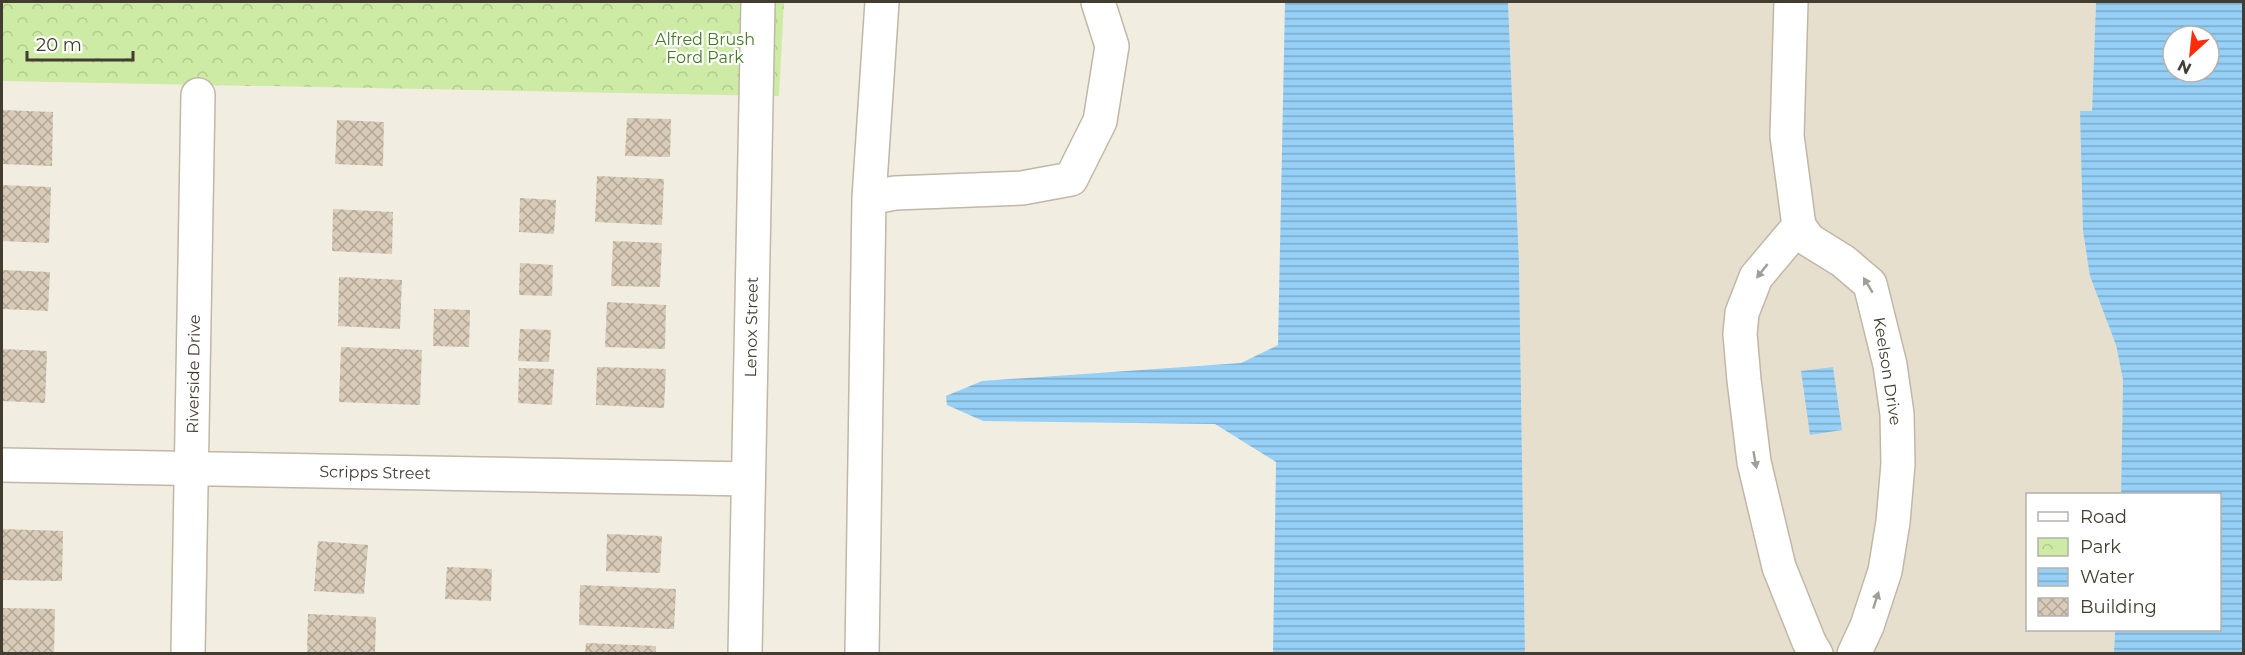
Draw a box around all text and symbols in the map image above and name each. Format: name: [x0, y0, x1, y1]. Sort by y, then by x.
scale bar: [27, 24, 134, 62]
north arrow: [2161, 24, 2221, 84]
park label: Alfred Brush Ford Park: [655, 30, 755, 67]
text: 20 m: [36, 34, 82, 56]
text: N: [2174, 56, 2194, 78]
one-way arrow: [1755, 263, 1768, 279]
street label: Lenox Street: [741, 276, 762, 377]
one-way arrow: [1863, 276, 1873, 293]
street label: Riverside Drive: [183, 314, 204, 434]
street label: Keelson Drive: [1870, 316, 1905, 427]
one-way arrow: [1751, 451, 1760, 470]
street label: Scripps Street: [319, 462, 431, 483]
legend: [2026, 493, 2221, 631]
text: Road: [2080, 506, 2127, 528]
text: Park: [2080, 536, 2121, 558]
text: Water: [2080, 566, 2135, 588]
one-way arrow: [1872, 590, 1881, 608]
text: Building: [2080, 596, 2157, 618]

